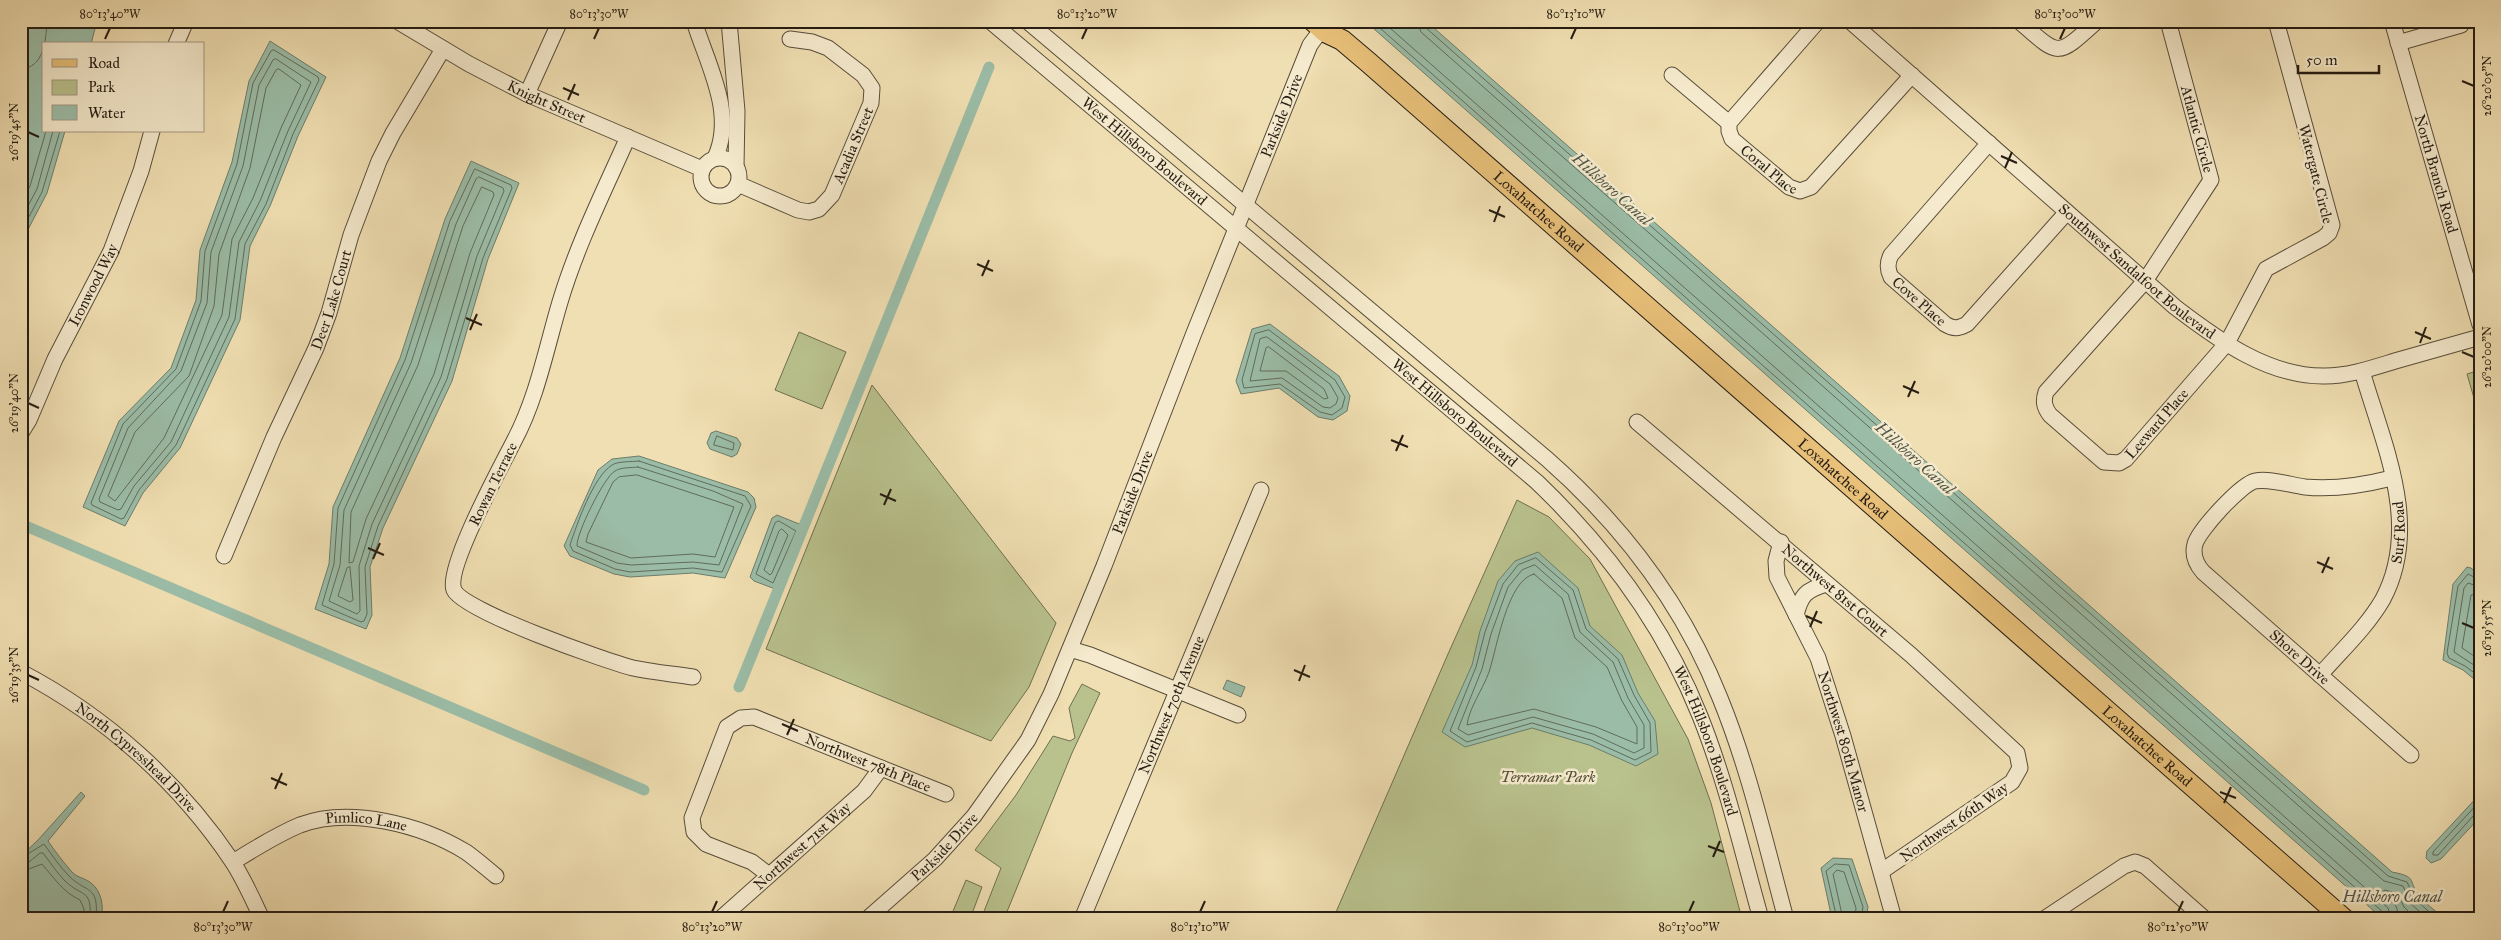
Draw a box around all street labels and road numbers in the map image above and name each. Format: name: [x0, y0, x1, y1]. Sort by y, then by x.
street label: Parkside Drive: [1257, 71, 1306, 160]
street label: Knight Street: [504, 76, 589, 127]
street label: Atlantic Circle: [2177, 83, 2218, 175]
street label: West Hillsboro Boulevard: [1078, 93, 1211, 209]
street label: Acadia Street: [828, 104, 877, 187]
street label: North Branch Road: [2411, 112, 2462, 236]
street label: Watergate Circle: [2295, 123, 2337, 225]
street label: Coral Place: [1737, 141, 1800, 198]
street label: Loxahatchee Road: [1490, 167, 1588, 256]
street label: Southwest Sandalfoot Boulevard: [2055, 200, 2219, 343]
street label: Ironwood Way: [65, 240, 122, 329]
street label: Deer Lake Court: [307, 247, 356, 352]
street label: Cove Place: [1888, 273, 1950, 330]
street label: West Hillsboro Boulevard: [1389, 355, 1522, 471]
street label: Leeward Place: [2121, 385, 2192, 463]
street label: Loxahatchee Road: [1794, 435, 1892, 524]
street label: Rowan Terrace: [465, 439, 521, 529]
street label: Parkside Drive: [1108, 448, 1157, 537]
street label: Surf Road: [2387, 500, 2409, 565]
street label: Northwest 81st Court: [1778, 540, 1892, 641]
street label: Shore Drive: [2266, 626, 2334, 688]
street label: Northwest 70th Avenue: [1135, 633, 1208, 777]
street label: West Hillsboro Boulevard: [1670, 663, 1742, 818]
street label: Northwest 80th Manor: [1814, 669, 1873, 815]
street label: North Cypresshead Drive: [72, 698, 200, 816]
street label: Loxahatchee Road: [2098, 702, 2196, 791]
street label: Northwest 78th Place: [803, 730, 933, 796]
street label: Northwest 66th Way: [1896, 777, 2012, 866]
street label: Northwest 71st Way: [750, 797, 855, 894]
street label: Pimlico Lane: [324, 808, 409, 835]
street label: Parkside Drive: [907, 809, 982, 885]

